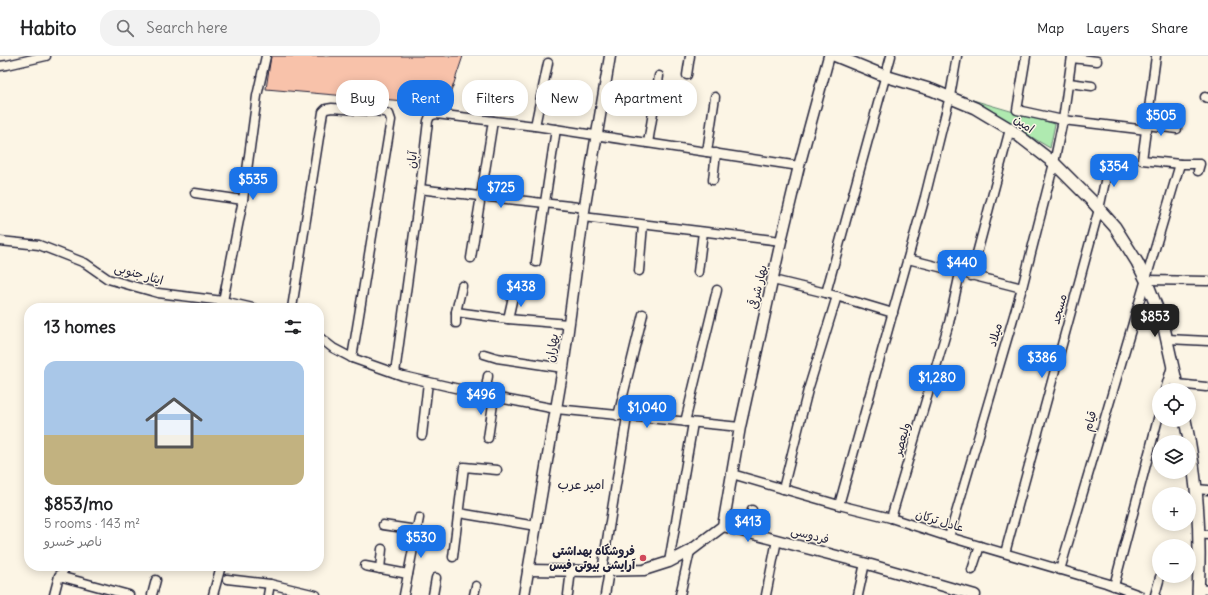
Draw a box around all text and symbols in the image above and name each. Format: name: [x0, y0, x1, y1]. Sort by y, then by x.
search box: [100, 10, 380, 46]
text: Habito: [20, 16, 76, 40]
icon: search: [114, 17, 136, 39]
text: Search here: [146, 18, 228, 37]
text: Map: [1037, 19, 1064, 37]
text: Layers: [1086, 19, 1129, 37]
text: Share: [1151, 19, 1188, 37]
chip: Buy: [336, 80, 389, 116]
chip: Rent: [397, 80, 454, 116]
chip: Filters: [462, 80, 528, 116]
chip: New: [536, 80, 593, 116]
chip: Apartment: [601, 80, 697, 116]
pin: $505: [1137, 103, 1185, 137]
text: $505: [1146, 107, 1176, 124]
street label: امین: [1011, 111, 1037, 136]
street label: آبان: [403, 149, 421, 170]
pin: $354: [1090, 154, 1138, 188]
text: $354: [1099, 158, 1129, 175]
pin: $535: [229, 167, 277, 201]
text: $535: [238, 171, 268, 188]
pin: $725: [477, 175, 525, 209]
text: $725: [487, 179, 515, 196]
pin: $440: [938, 250, 986, 284]
text: $440: [947, 254, 977, 271]
street label: ایثار جنوبی: [113, 259, 165, 289]
street label: بهار شرقی: [745, 263, 771, 311]
pin: $438: [497, 274, 545, 308]
text: $438: [506, 278, 536, 295]
street label: مسجد: [1047, 292, 1071, 326]
pin: $853: [1131, 304, 1179, 338]
text: $853: [1140, 308, 1170, 325]
text: 13 homes: [44, 316, 116, 338]
icon: filters: [282, 316, 304, 338]
street label: میلاد: [984, 321, 1005, 348]
street label: بهاران: [542, 333, 562, 363]
pin: $386: [1018, 345, 1066, 379]
text: $386: [1027, 349, 1057, 366]
pin: $1,280: [904, 365, 970, 399]
text: $1,280: [918, 369, 956, 386]
pin: $496: [457, 382, 505, 416]
map controls: [1152, 383, 1196, 583]
button: locate: [1152, 383, 1196, 427]
text: $496: [466, 386, 496, 403]
icon: home: [138, 387, 210, 459]
pin: $1,040: [614, 395, 680, 429]
text: $1,040: [627, 399, 667, 416]
street label: قیام: [1079, 409, 1101, 433]
street label: ولیعصر: [889, 421, 914, 458]
button: layers: [1152, 435, 1196, 479]
district label: امیر عرب: [557, 476, 605, 493]
button: +: [1152, 487, 1196, 531]
text: $853/mo: [44, 493, 113, 515]
street label: عادل ترکان: [914, 506, 966, 535]
pin: $413: [724, 509, 772, 543]
text: $413: [734, 513, 762, 530]
text: 5 rooms · 143 m²: [44, 515, 140, 532]
street label: فردوسی: [789, 522, 831, 548]
pin: $530: [397, 525, 445, 559]
text: $530: [406, 529, 436, 546]
text: ناصر خسرو: [44, 533, 103, 550]
button: −: [1152, 539, 1196, 583]
place label: فروشگاه بهداشتی آرایشی بیوتی فیس: [549, 543, 636, 573]
marker: فروشگاه بهداشتی آرایشی بیوتی فیس: [638, 553, 648, 563]

